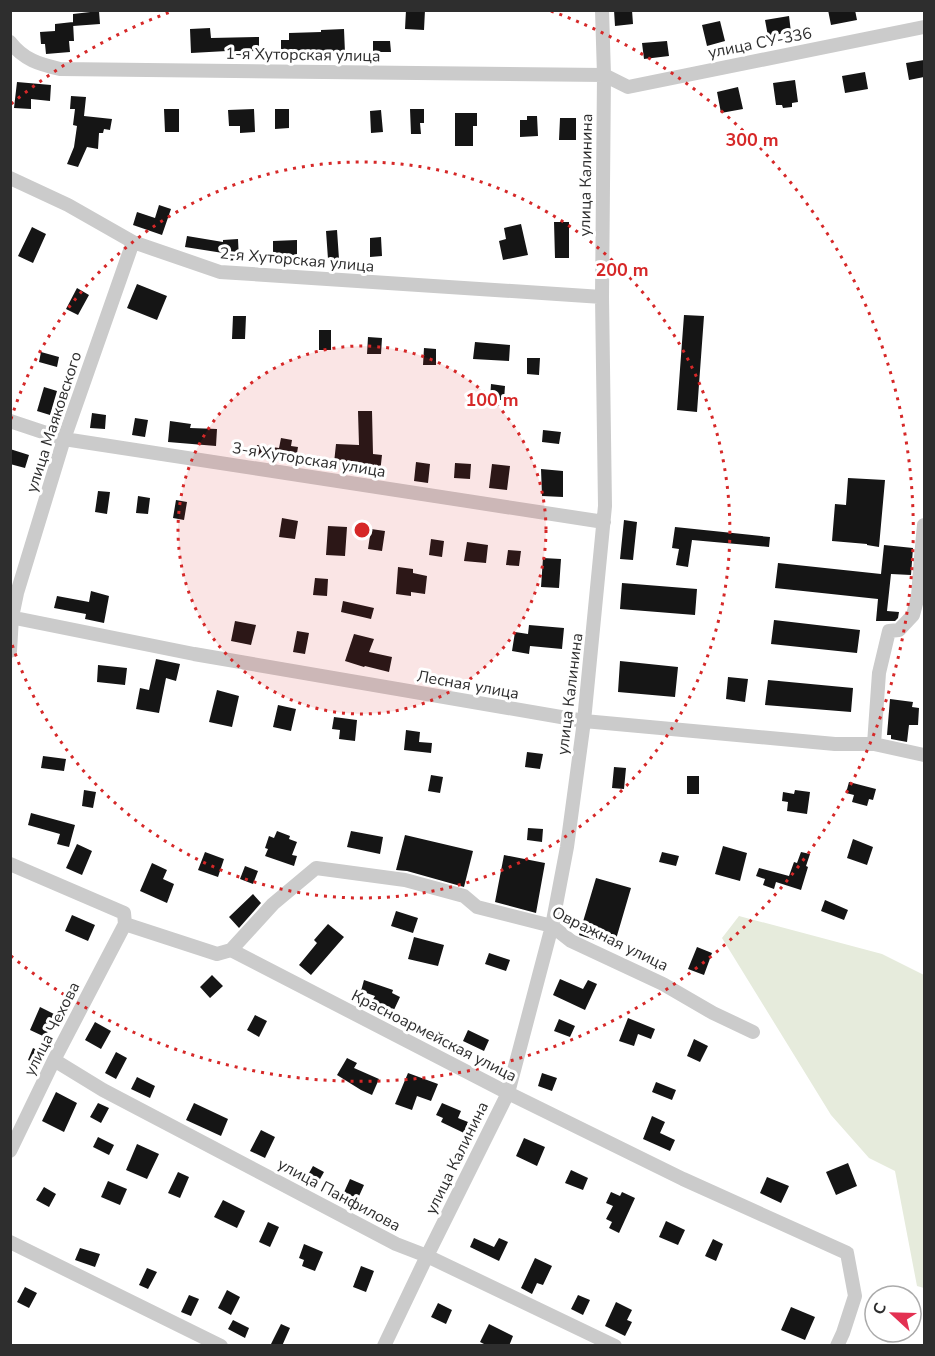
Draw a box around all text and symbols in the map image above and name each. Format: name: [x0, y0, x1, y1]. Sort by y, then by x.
street label: улица СУ-336: [706, 22, 814, 64]
street label: 1-я Хуторская улица: [225, 43, 381, 67]
street label: улица Калинина: [574, 113, 598, 237]
text: 300 m: [725, 128, 779, 152]
street label: 2-я Хуторская улица: [219, 242, 375, 278]
text: 200 m: [595, 258, 649, 282]
street label: улица Маяковского: [21, 349, 87, 495]
text: 100 m: [465, 388, 519, 412]
street label: 3-я Хуторская улица: [231, 437, 387, 483]
centre of rings: [352, 520, 372, 540]
street label: улица Калинина: [552, 632, 588, 756]
street label: Лесная улица: [415, 665, 521, 705]
street label: Овражная улица: [548, 901, 672, 977]
street label: улица Чехова: [19, 978, 85, 1080]
street label: Красноармейская улица: [347, 985, 521, 1087]
street label: улица Калинина: [420, 1098, 494, 1218]
street label: улица Панфилова: [274, 1153, 404, 1237]
north arrow: [863, 1284, 923, 1344]
text: С: [868, 1299, 892, 1318]

